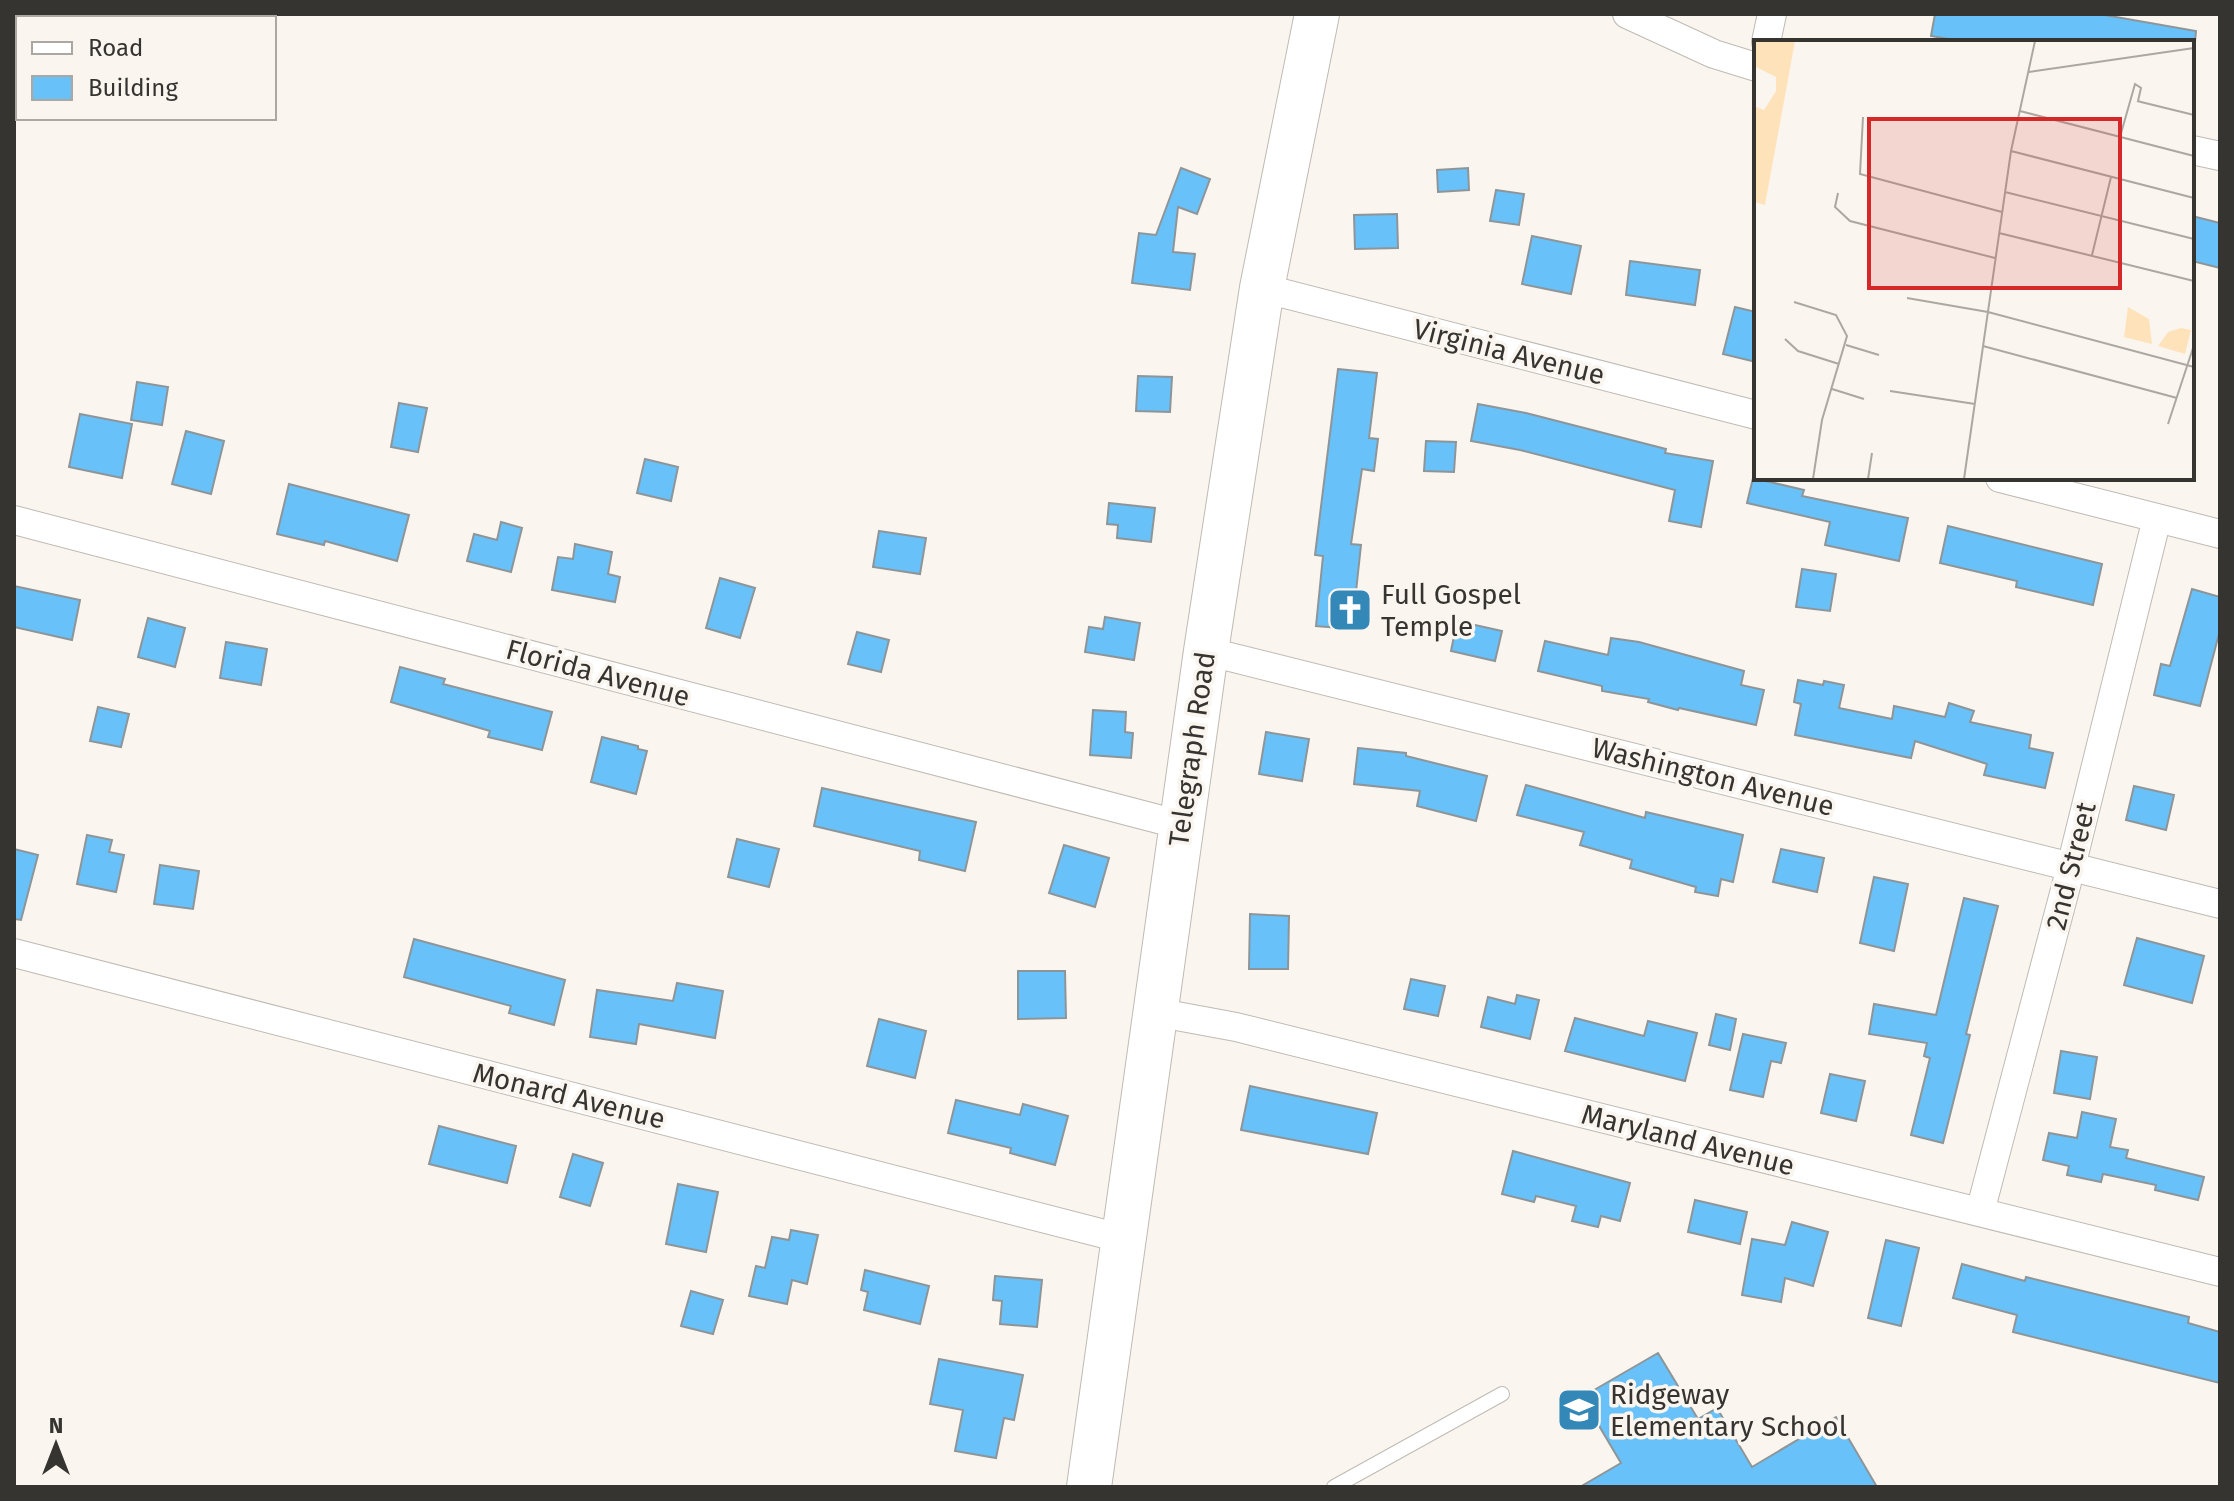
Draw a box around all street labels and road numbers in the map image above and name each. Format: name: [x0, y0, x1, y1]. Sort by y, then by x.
street label: Virginia Avenue: [1410, 312, 1608, 392]
street label: Florida Avenue: [502, 633, 694, 713]
street label: Telegraph Road: [1162, 650, 1222, 848]
street label: Washington Avenue: [1589, 731, 1837, 823]
street label: 2nd Street: [2039, 798, 2103, 933]
street label: Monard Avenue: [470, 1056, 668, 1136]
street label: Maryland Avenue: [1578, 1098, 1798, 1182]

